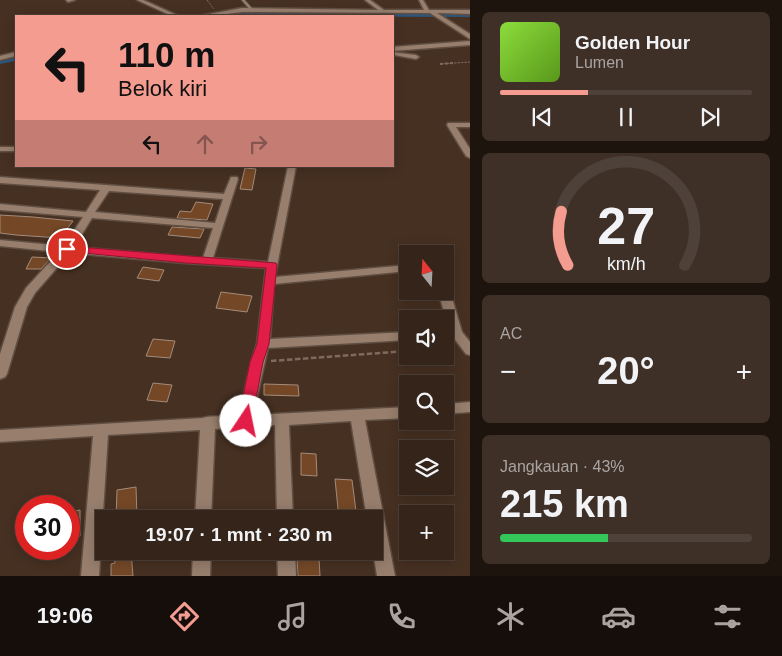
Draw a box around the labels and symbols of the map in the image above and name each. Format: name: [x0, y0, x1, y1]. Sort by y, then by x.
pin: [46, 228, 88, 270]
north arrow: [399, 245, 454, 300]
position arrow: [219, 394, 271, 446]
speed limit sign: 30: [15, 495, 80, 560]

